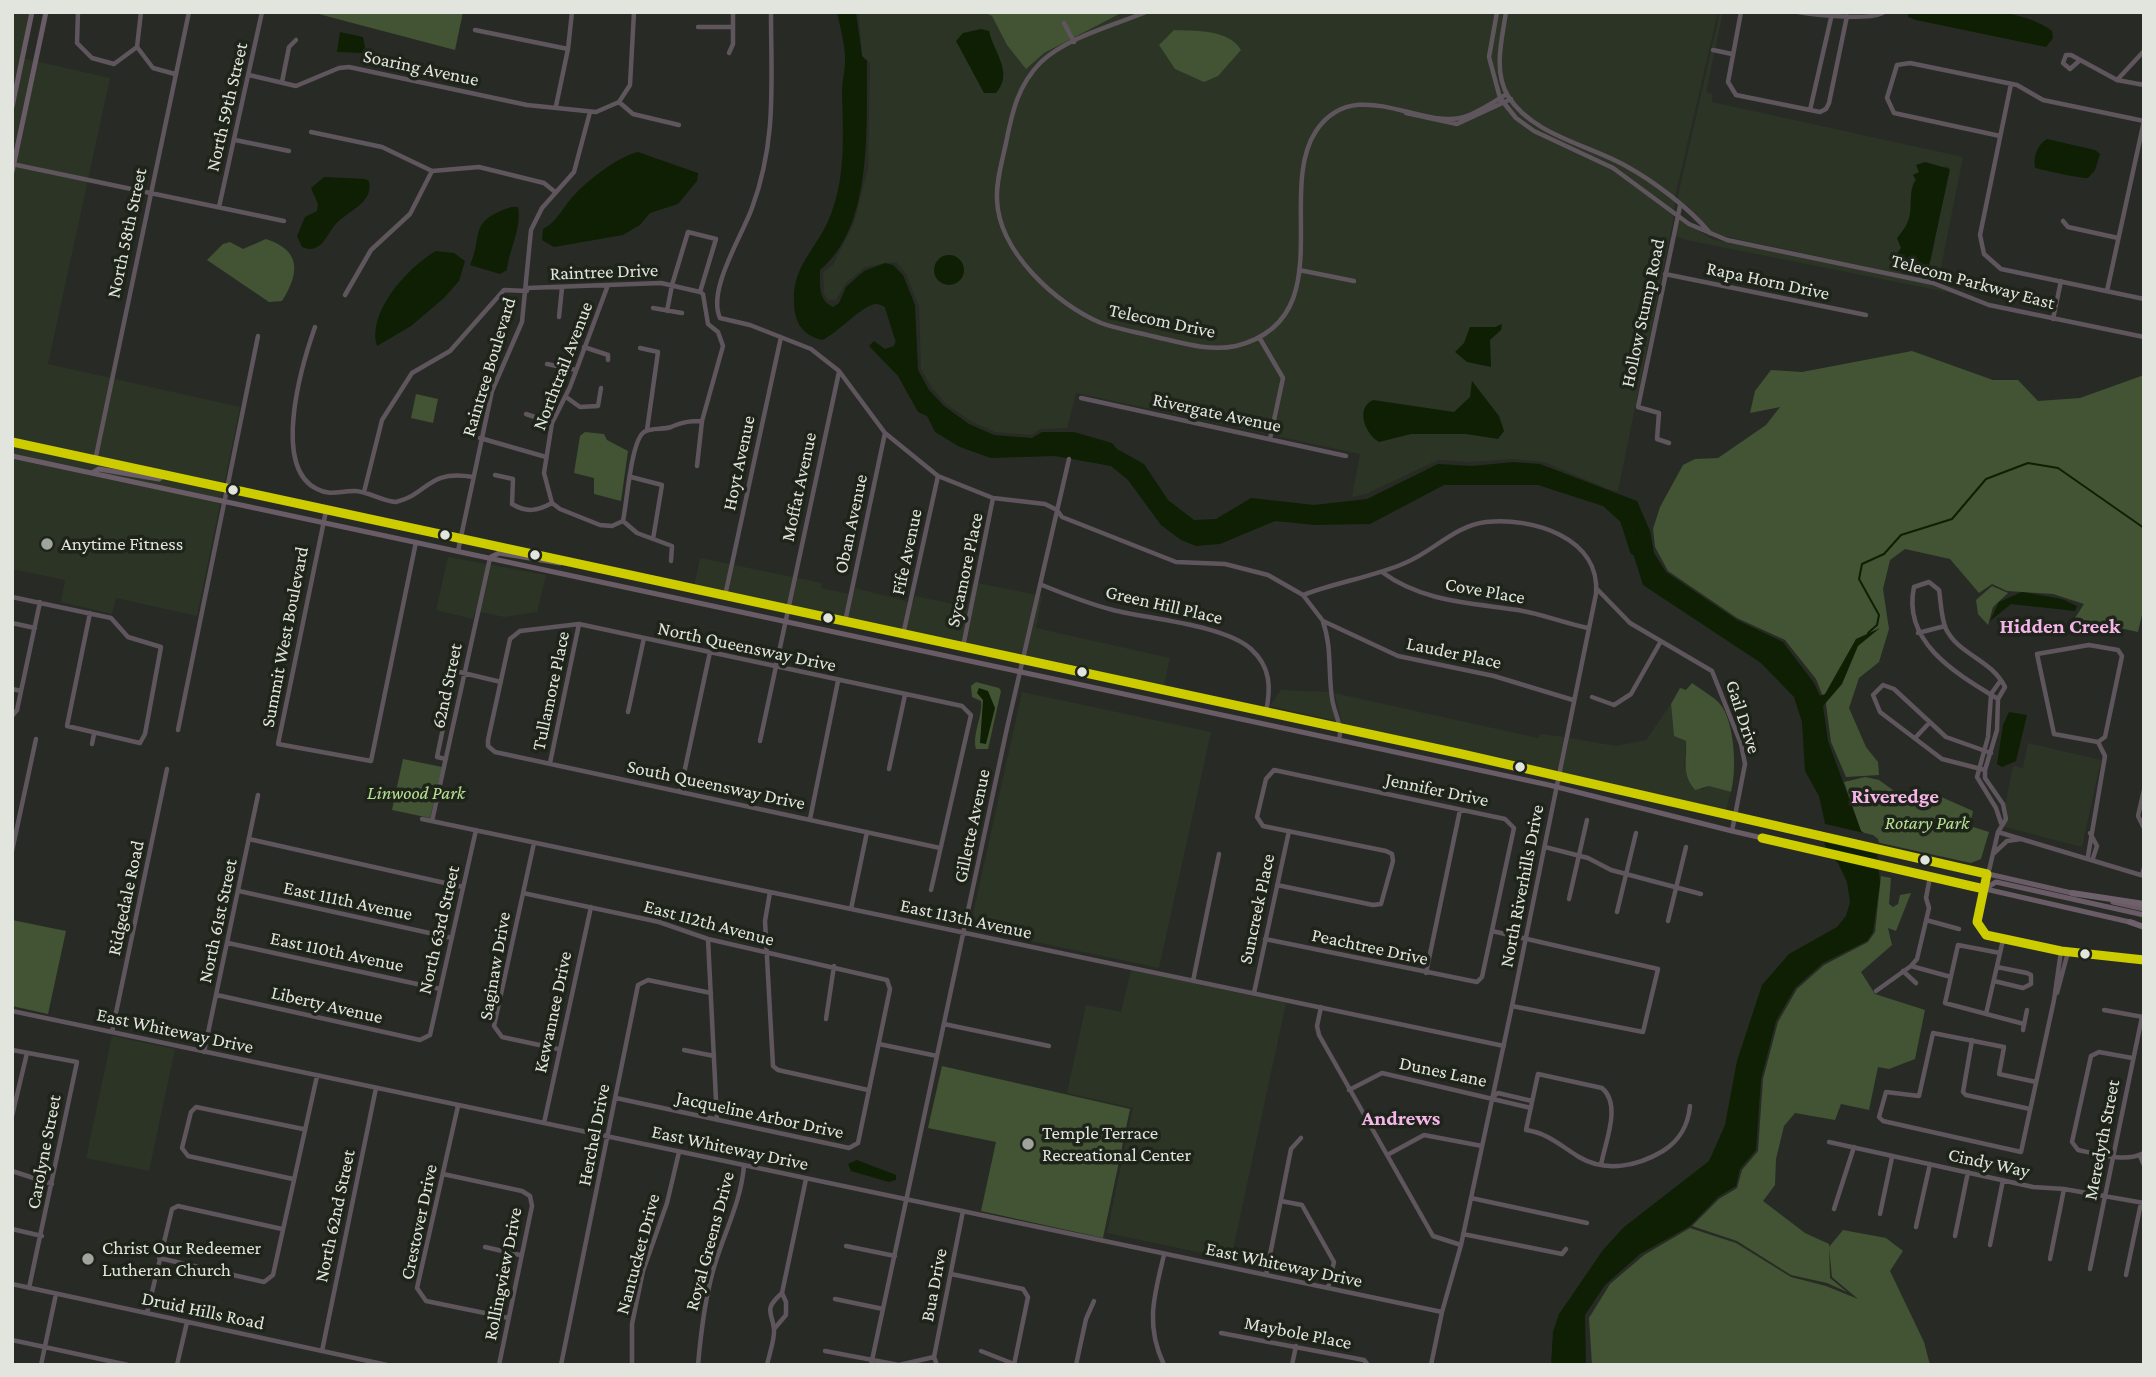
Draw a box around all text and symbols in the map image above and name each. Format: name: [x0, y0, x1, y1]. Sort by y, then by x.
street label: North 59th Street: [201, 40, 253, 174]
street label: Soaring Avenue: [361, 45, 481, 91]
street label: North 58th Street: [102, 166, 152, 300]
street label: Hollow Stump Road: [1616, 237, 1670, 389]
street label: Telecom Parkway East: [1889, 249, 2057, 315]
street label: Rapa Horn Drive: [1704, 257, 1832, 305]
street label: Raintree Drive: [549, 259, 659, 285]
street label: Raintree Boulevard: [457, 295, 521, 439]
street label: Northtrail Avenue: [528, 298, 598, 434]
street label: Telecom Drive: [1106, 299, 1218, 343]
street label: Rivergate Avenue: [1151, 388, 1283, 438]
street label: Hoyt Avenue: [718, 413, 760, 513]
street label: Moffat Avenue: [776, 430, 822, 544]
street label: Oban Avenue: [829, 472, 873, 576]
unlabelled marker: [226, 483, 240, 497]
street label: Fife Avenue: [887, 507, 927, 597]
street label: Sycamore Place: [942, 511, 988, 629]
unlabelled marker: [438, 528, 452, 542]
place label: Anytime Fitness: [61, 533, 183, 555]
marker: Anytime Fitness: [39, 536, 55, 552]
street label: Summit West Boulevard: [256, 545, 314, 729]
unlabelled marker: [528, 548, 542, 562]
street label: Cove Place: [1443, 573, 1527, 609]
street label: Green Hill Place: [1103, 580, 1225, 630]
unlabelled marker: [821, 611, 835, 625]
district label: Hidden Creek: [2000, 614, 2120, 640]
street label: North Queensway Drive: [656, 617, 838, 677]
street label: Tullamore Place: [527, 629, 575, 753]
street label: Lauder Place: [1404, 632, 1504, 674]
street label: 62nd Street: [427, 641, 467, 731]
unlabelled marker: [1075, 665, 1089, 679]
street label: Gail Drive: [1720, 677, 1766, 757]
street label: South Queensway Drive: [625, 755, 807, 815]
unlabelled marker: [1513, 760, 1527, 774]
street label: Gillette Avenue: [949, 767, 995, 885]
street label: Jennifer Drive: [1383, 768, 1491, 812]
park label: Linwood Park: [367, 782, 465, 804]
district label: Riveredge: [1851, 784, 1939, 810]
street label: North Riverhills Drive: [1495, 803, 1549, 969]
park label: Rotary Park: [1885, 812, 1969, 834]
street label: Ridgedale Road: [103, 838, 149, 958]
street label: Suncreek Place: [1234, 852, 1280, 966]
unlabelled marker: [1918, 853, 1932, 867]
street label: North 61st Street: [194, 857, 242, 985]
street label: North 63rd Street: [413, 864, 465, 996]
street label: East 111th Avenue: [281, 876, 415, 926]
street label: East 113th Avenue: [898, 894, 1034, 944]
street label: East 112th Avenue: [641, 895, 777, 951]
street label: Saginaw Drive: [474, 910, 516, 1022]
street label: Peachtree Drive: [1310, 924, 1430, 970]
street label: East 110th Avenue: [268, 927, 406, 977]
unlabelled marker: [2078, 947, 2092, 961]
street label: Kewannee Drive: [529, 949, 577, 1075]
street label: Liberty Avenue: [269, 981, 385, 1029]
street label: East Whiteway Drive: [95, 1003, 255, 1059]
street label: Dunes Lane: [1397, 1052, 1489, 1092]
street label: Meredyth Street: [2079, 1078, 2125, 1202]
street label: Herchel Drive: [573, 1082, 615, 1188]
street label: Jacqueline Arbor Drive: [674, 1086, 846, 1144]
street label: Carolyne Street: [22, 1093, 66, 1211]
district label: Andrews: [1362, 1106, 1440, 1132]
street label: East Whiteway Drive: [650, 1120, 810, 1176]
place label: Temple Terrace Recreational Center: [1042, 1122, 1191, 1166]
marker: Temple Terrace Recreational Center: [1020, 1136, 1036, 1152]
street label: Cindy Way: [1946, 1143, 2032, 1183]
street label: North 62nd Street: [310, 1147, 360, 1285]
street label: Crestover Drive: [396, 1162, 442, 1282]
street label: Royal Greens Drive: [680, 1169, 740, 1313]
street label: Nantucket Drive: [611, 1191, 665, 1317]
street label: Rollingview Drive: [479, 1206, 527, 1342]
place label: Christ Our Redeemer Lutheran Church: [102, 1237, 261, 1281]
street label: East Whiteway Drive: [1204, 1237, 1364, 1293]
street label: Bua Drive: [916, 1246, 952, 1324]
marker: Christ Our Redeemer Lutheran Church: [80, 1251, 96, 1267]
street label: Druid Hills Road: [140, 1287, 266, 1335]
street label: Maybole Place: [1242, 1311, 1354, 1355]

